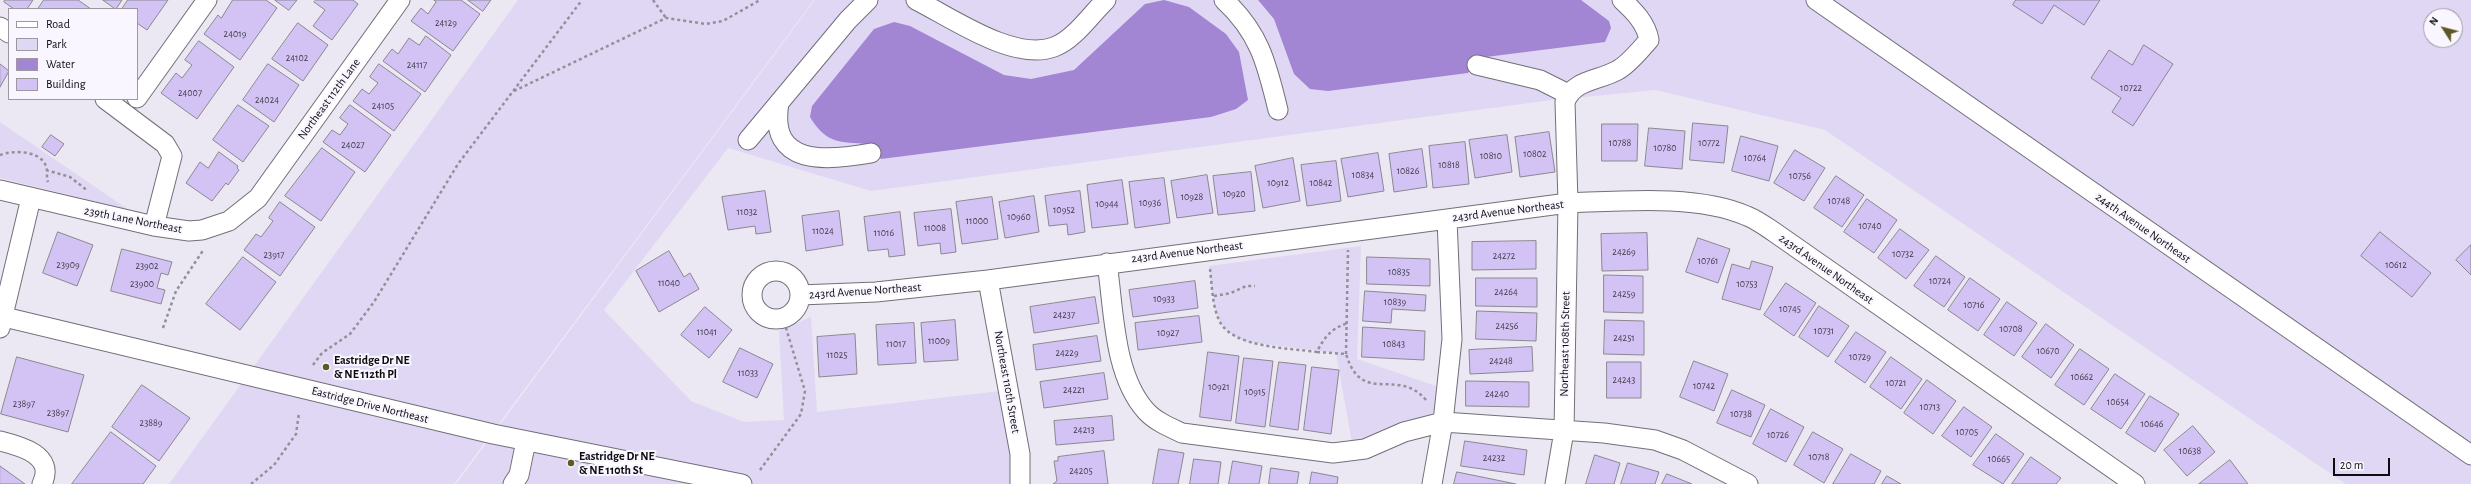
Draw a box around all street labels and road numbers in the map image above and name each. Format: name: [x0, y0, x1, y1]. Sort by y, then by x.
street label: Northeast 112th Lane: [295, 56, 363, 142]
street label: 244th Avenue Northeast: [2093, 190, 2193, 266]
street label: 243rd Avenue Northeast: [1451, 197, 1565, 225]
street label: 239th Lane Northeast: [83, 203, 183, 237]
street label: 243rd Avenue Northeast: [1776, 231, 1876, 307]
street label: 243rd Avenue Northeast: [1130, 238, 1244, 266]
street label: 243rd Avenue Northeast: [809, 280, 921, 302]
street label: Northeast 108th Street: [1557, 291, 1573, 397]
street label: Northeast 110th Street: [991, 330, 1023, 434]
street label: Eastridge Drive Northeast: [310, 384, 430, 426]

